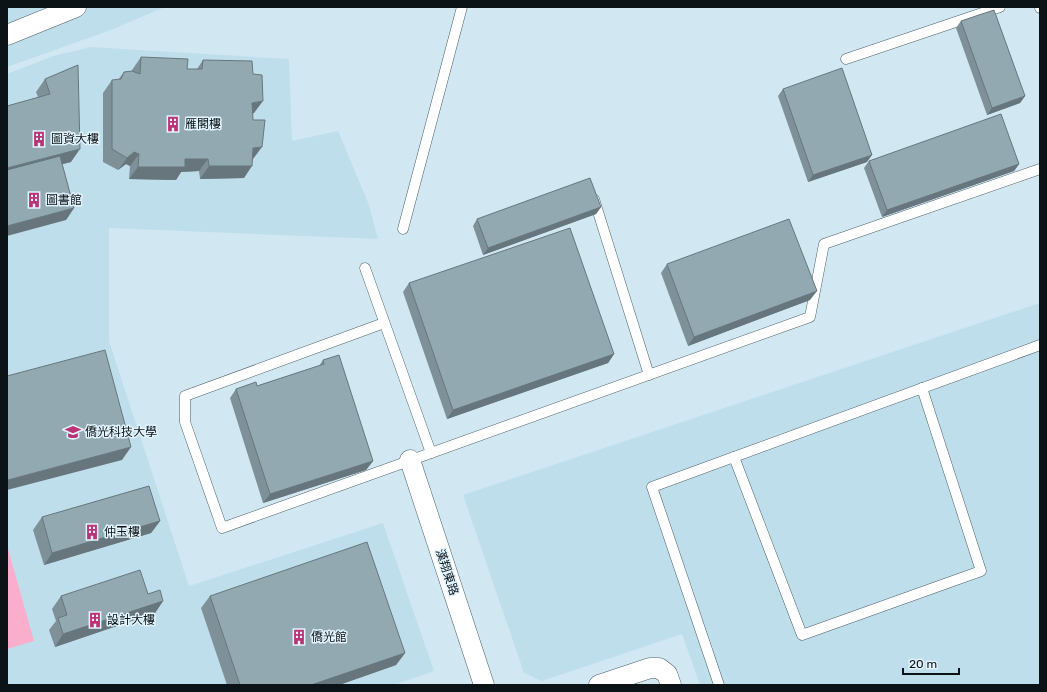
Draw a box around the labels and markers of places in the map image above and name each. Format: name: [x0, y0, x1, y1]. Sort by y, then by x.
building icon: 雁閣樓: [164, 115, 182, 133]
place label: 雁閣樓: [185, 117, 221, 131]
building icon: 圖資大樓: [30, 130, 48, 148]
place label: 圖資大樓: [51, 132, 99, 146]
building icon: 圖書館: [25, 191, 43, 209]
place label: 圖書館: [46, 193, 82, 207]
school or university icon: 僑光科技大學: [64, 423, 82, 441]
place label: 僑光科技大學: [85, 425, 157, 439]
building icon: 仲玉樓: [83, 523, 101, 541]
place label: 仲玉樓: [104, 525, 140, 539]
building icon: 設計大樓: [86, 611, 104, 629]
place label: 設計大樓: [107, 613, 155, 627]
building icon: 僑光館: [290, 628, 308, 646]
place label: 僑光館: [311, 630, 347, 644]

